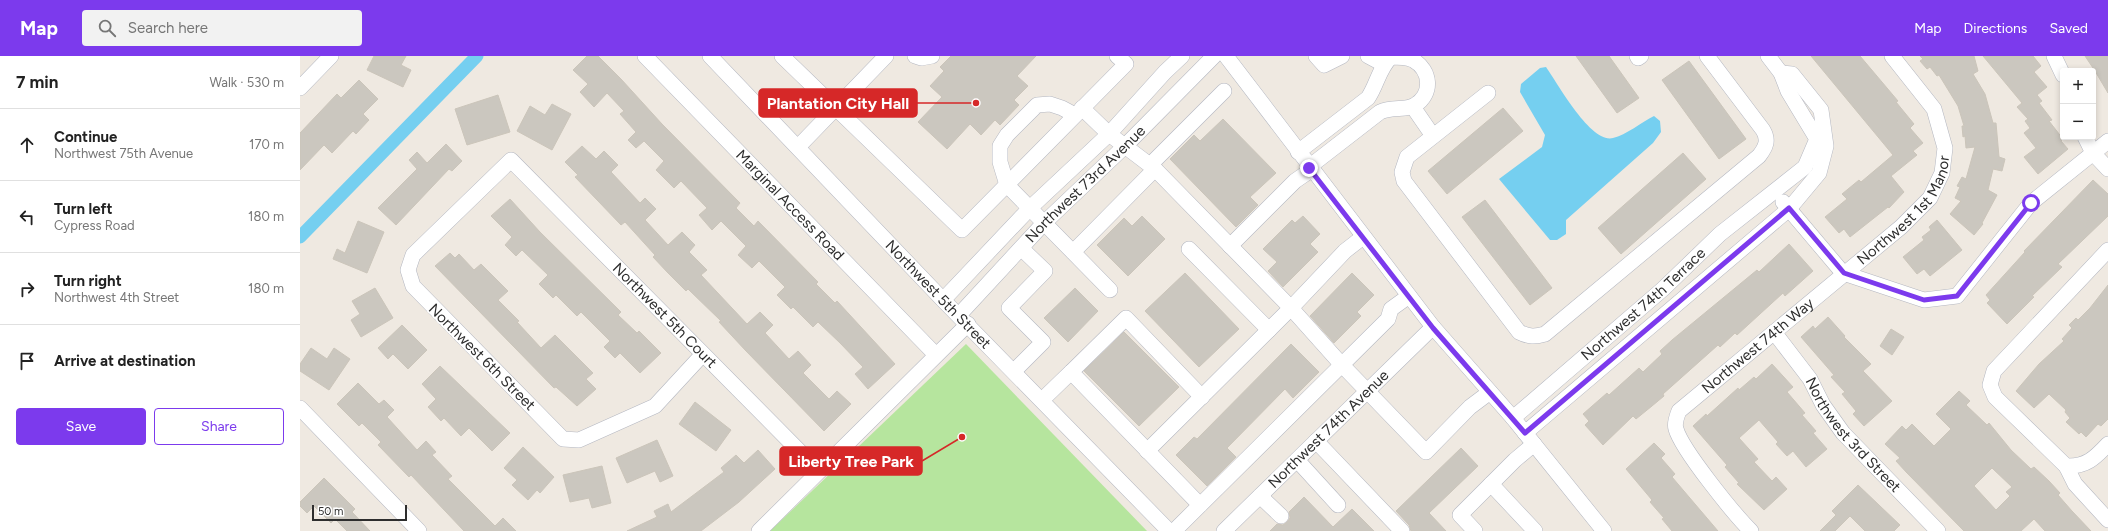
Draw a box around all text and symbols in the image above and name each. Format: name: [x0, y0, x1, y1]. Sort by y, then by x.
search box: [82, 10, 362, 46]
text: Map: [20, 17, 58, 40]
icon: search: [96, 17, 118, 39]
text: Search here: [128, 19, 208, 37]
text: Map: [1914, 20, 1942, 37]
text: Directions: [1964, 20, 2027, 37]
text: Saved: [2049, 20, 2088, 37]
map controls: [2060, 68, 2096, 140]
button: +: [2060, 68, 2096, 104]
text: 7 min: [16, 72, 58, 92]
text: Walk · 530 m: [209, 75, 284, 90]
callout: Plantation City Hall: [759, 89, 917, 117]
text: Plantation City Hall: [767, 94, 909, 113]
button: −: [2060, 104, 2096, 140]
street label: Northwest 73rd Avenue: [1022, 122, 1149, 246]
text: Continue: [54, 128, 117, 146]
icon: ahead: [16, 134, 38, 156]
text: 170 m: [249, 137, 284, 152]
text: Northwest 75th Avenue: [54, 146, 193, 161]
street label: Marginal Access Road: [732, 146, 848, 264]
street label: Northwest 1st Manor: [1853, 155, 1953, 269]
route end: [1300, 159, 1318, 177]
route start: [2022, 194, 2040, 212]
text: Turn left: [54, 200, 112, 218]
icon: left: [16, 206, 38, 228]
text: 180 m: [248, 209, 284, 224]
text: Cypress Road: [54, 218, 135, 233]
street label: Northwest 5th Street: [882, 236, 995, 353]
street label: Northwest 74th Terrace: [1577, 244, 1709, 364]
street label: Northwest 5th Court: [609, 259, 721, 372]
text: Turn right: [54, 272, 122, 290]
icon: right: [16, 278, 38, 300]
text: 180 m: [248, 281, 284, 296]
text: Northwest 4th Street: [54, 290, 179, 305]
street label: Northwest 74th Way: [1698, 294, 1817, 397]
street label: Northwest 6th Street: [425, 300, 539, 414]
icon: arrive: [16, 350, 38, 372]
text: Arrive at destination: [54, 352, 195, 370]
street label: Northwest 74th Avenue: [1264, 366, 1393, 492]
street label: Northwest 3rd Street: [1802, 374, 1905, 496]
button: Save: [16, 408, 146, 445]
button: Share: [154, 408, 284, 445]
callout: Liberty Tree Park: [780, 447, 922, 475]
text: Liberty Tree Park: [788, 452, 914, 471]
scale bar: [312, 503, 407, 522]
text: 50 m: [318, 505, 343, 518]

